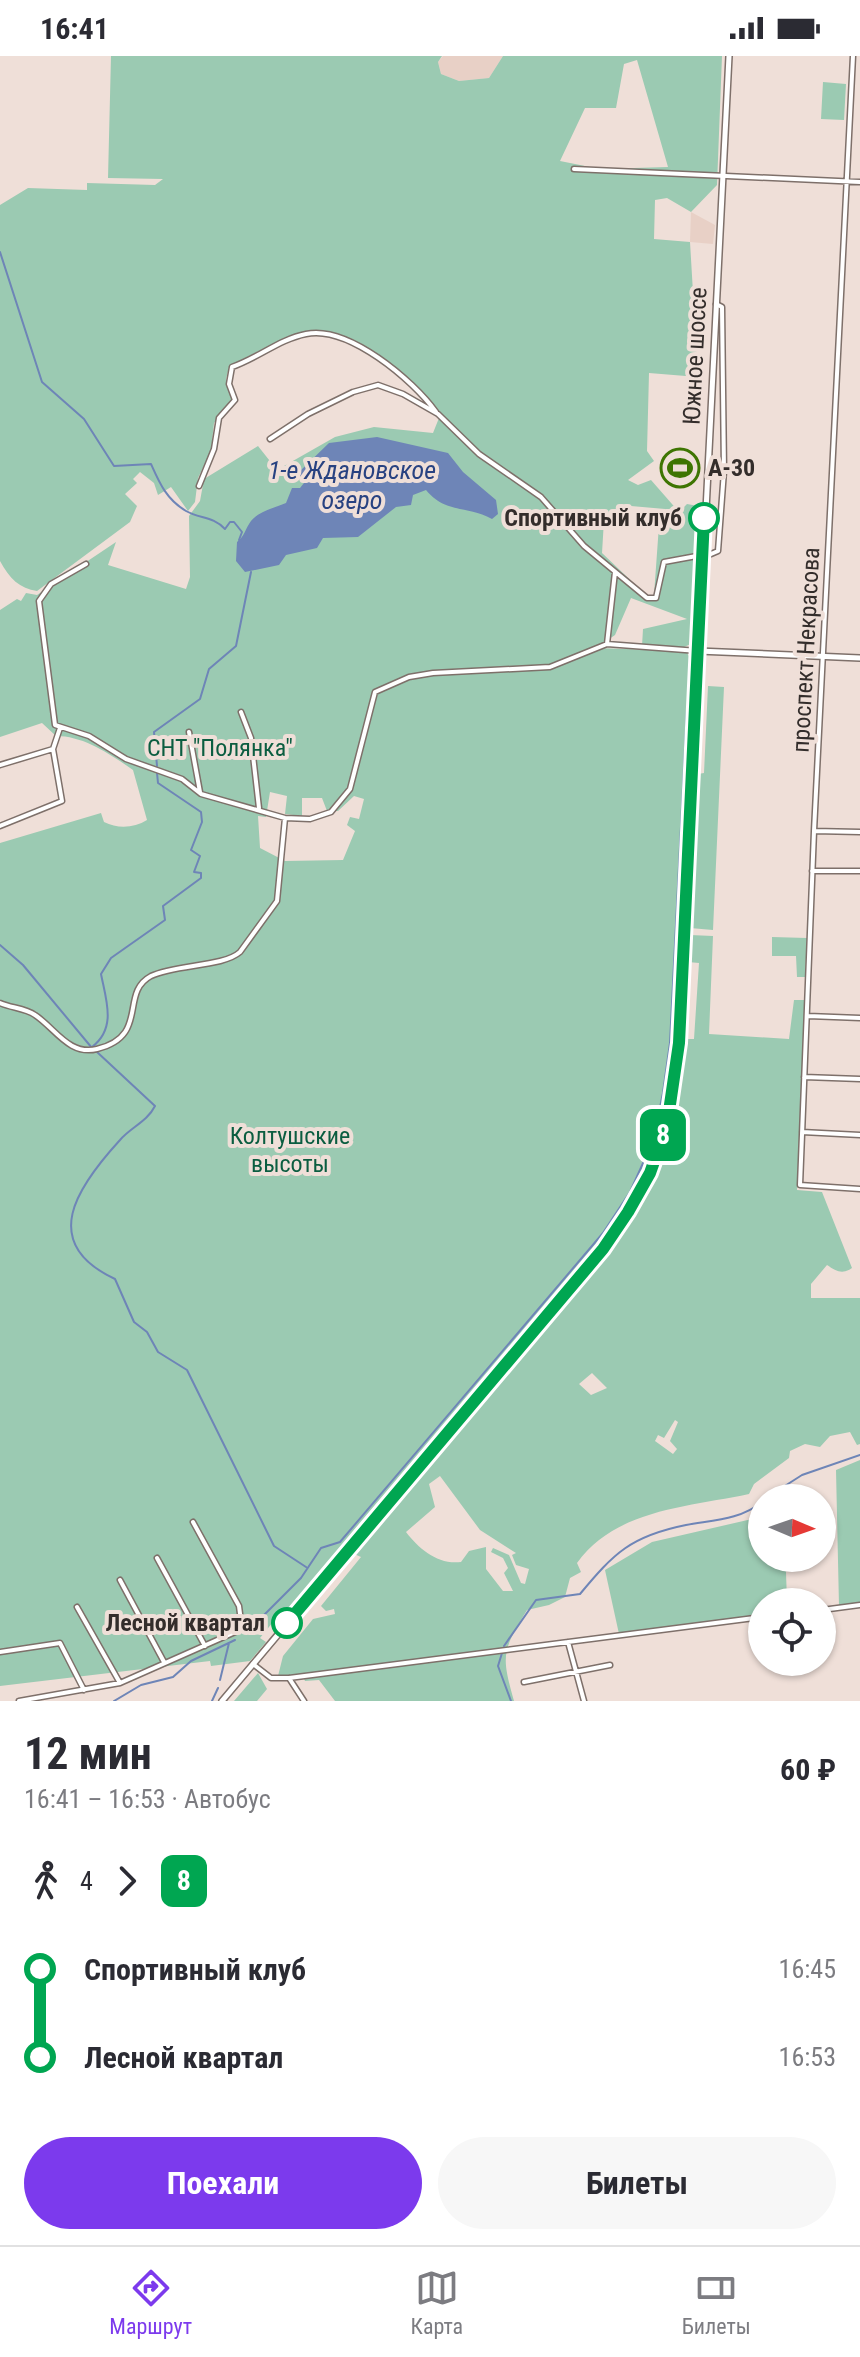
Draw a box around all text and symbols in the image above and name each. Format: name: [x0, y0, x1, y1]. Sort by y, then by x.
text: 16:41: [40, 11, 109, 46]
street label: Южное шоссе: [677, 287, 713, 425]
sports icon: А-30: [659, 447, 701, 489]
place label: А-30: [708, 454, 755, 482]
water label: 1-е Ждановское озеро: [268, 455, 436, 515]
marker: Спортивный клуб: [689, 503, 719, 533]
place label: Спортивный клуб: [504, 504, 682, 532]
street label: проспект Некрасова: [787, 547, 825, 753]
park label: СНТ "Полянка": [147, 734, 293, 762]
line badge: 8: [637, 1109, 689, 1161]
text: 8: [656, 1118, 670, 1151]
park label: Колтушские высоты: [230, 1122, 350, 1178]
north arrow: [748, 1484, 836, 1572]
map controls: [748, 1484, 836, 1676]
button: locate: [748, 1588, 836, 1676]
marker: Лесной квартал: [272, 1608, 302, 1638]
place label: Лесной квартал: [106, 1609, 265, 1637]
text: 12 мин: [24, 1728, 152, 1780]
text: 60 ₽: [780, 1752, 836, 1787]
text: 16:41 – 16:53 · Автобус: [24, 1784, 271, 1814]
icon: walk: [24, 1859, 68, 1903]
icon: forward: [105, 1859, 149, 1903]
text: 8: [177, 1864, 191, 1897]
text: 4: [80, 1866, 93, 1896]
text: Спортивный клуб: [84, 1952, 306, 1987]
text: 16:45: [779, 1954, 836, 1984]
text: Лесной квартал: [84, 2040, 283, 2075]
text: 16:53: [779, 2042, 836, 2072]
button: Поехали: [24, 2137, 422, 2229]
button: Билеты: [438, 2137, 836, 2229]
tab: Маршрут: [109, 2266, 192, 2339]
tab: Карта: [411, 2266, 463, 2339]
tab: Билеты: [682, 2266, 751, 2339]

